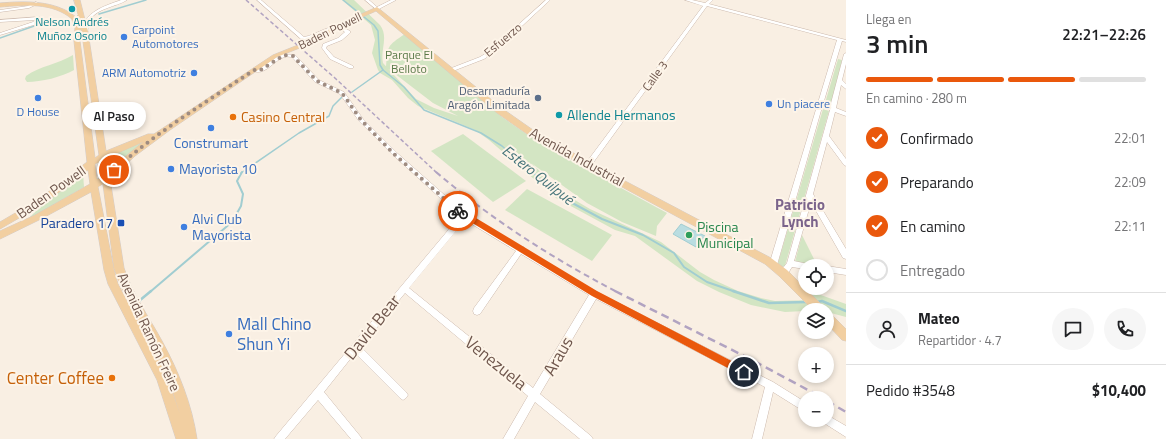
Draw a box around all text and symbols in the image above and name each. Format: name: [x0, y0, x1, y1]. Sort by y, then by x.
marker: Nelson Andrés Muñoz Osorio: [67, 4, 77, 14]
street label: Baden Powell: [295, 7, 365, 54]
text: Llega en: [866, 9, 911, 29]
place label: Nelson Andrés Muñoz Osorio: [35, 12, 109, 45]
street label: Esfuerzo: [480, 18, 526, 61]
place label: Carpoint Automotores: [132, 20, 199, 53]
text: 22:21–22:26: [1062, 23, 1146, 46]
text: 3 min: [866, 24, 929, 63]
marker: Carpoint Automotores: [119, 32, 129, 42]
park label: Parque El Belloto: [385, 45, 433, 78]
street label: Calle 3: [637, 57, 672, 95]
place label: ARM Automotriz: [102, 63, 186, 82]
marker: ARM Automotriz: [189, 68, 199, 78]
place label: Desarmaduría Aragón Limitada: [447, 81, 530, 114]
text: En camino · 280 m: [866, 88, 967, 108]
marker: D House: [33, 93, 43, 103]
marker: Desarmaduría Aragón Limitada: [533, 93, 543, 103]
place label: Un piacere: [777, 94, 830, 113]
marker: Un piacere: [764, 99, 774, 109]
place label: D House: [17, 102, 59, 121]
callout: Al Paso: [82, 102, 146, 130]
place label: Allende Hermanos: [567, 104, 675, 125]
text: Al Paso: [93, 106, 135, 126]
place label: Casino Central: [241, 106, 325, 127]
marker: Allende Hermanos: [554, 110, 564, 120]
marker: Casino Central: [228, 112, 238, 122]
street label: Avenida Industrial: [526, 122, 628, 191]
marker: Construmart: [206, 123, 216, 133]
icon: check: [866, 127, 888, 149]
text: Confirmado: [900, 127, 973, 150]
text: 22:01: [1114, 128, 1146, 148]
place label: Construmart: [174, 132, 248, 153]
water label: Estero Quilpué: [497, 139, 580, 211]
pin: [97, 153, 131, 187]
place label: Mayorista 10: [179, 158, 257, 179]
icon: bag: [103, 159, 125, 181]
street label: Baden Powell: [12, 160, 90, 223]
marker: Mayorista 10: [166, 164, 176, 174]
icon: check: [866, 171, 888, 193]
text: Preparando: [900, 171, 974, 194]
text: 22:09: [1114, 172, 1146, 192]
courier: [438, 191, 478, 231]
district label: Patricio Lynch: [775, 193, 825, 233]
icon: bike: [447, 200, 469, 222]
place label: Alvi Club Mayorista: [192, 208, 251, 245]
place label: Paradero 17: [41, 212, 113, 233]
icon: check: [866, 215, 888, 237]
text: En camino: [900, 215, 966, 238]
place label: Piscina Municipal: [697, 216, 754, 253]
text: 22:11: [1114, 216, 1146, 236]
marker: Paradero 17: [116, 218, 126, 228]
marker: Alvi Club Mayorista: [179, 222, 189, 232]
marker: Piscina Municipal: [684, 230, 694, 240]
map controls: [798, 259, 834, 427]
button: locate: [798, 259, 834, 295]
text: Entregado: [900, 259, 965, 282]
street label: Avenida Ramón Freire: [113, 269, 186, 395]
street label: David Bear: [338, 289, 407, 365]
button: layers: [798, 303, 834, 339]
text: Mateo: [918, 307, 960, 330]
button: person: [866, 308, 908, 350]
button: chat: [1052, 308, 1094, 350]
button: phone: [1104, 308, 1146, 350]
place label: Mall Chino Shun Yi: [237, 311, 312, 357]
marker: Mall Chino Shun Yi: [224, 329, 234, 339]
street label: Venezuela: [459, 330, 533, 397]
text: Repartidor · 4.7: [918, 330, 1002, 350]
street label: Araus: [536, 331, 580, 380]
button: +: [798, 347, 834, 383]
pin: [727, 355, 761, 389]
icon: home: [733, 361, 755, 383]
place label: Center Coffee: [7, 365, 104, 391]
marker: Center Coffee: [107, 373, 117, 383]
text: Pedido #3548: [866, 379, 955, 402]
text: $10,400: [1092, 379, 1146, 402]
button: −: [798, 391, 834, 427]

